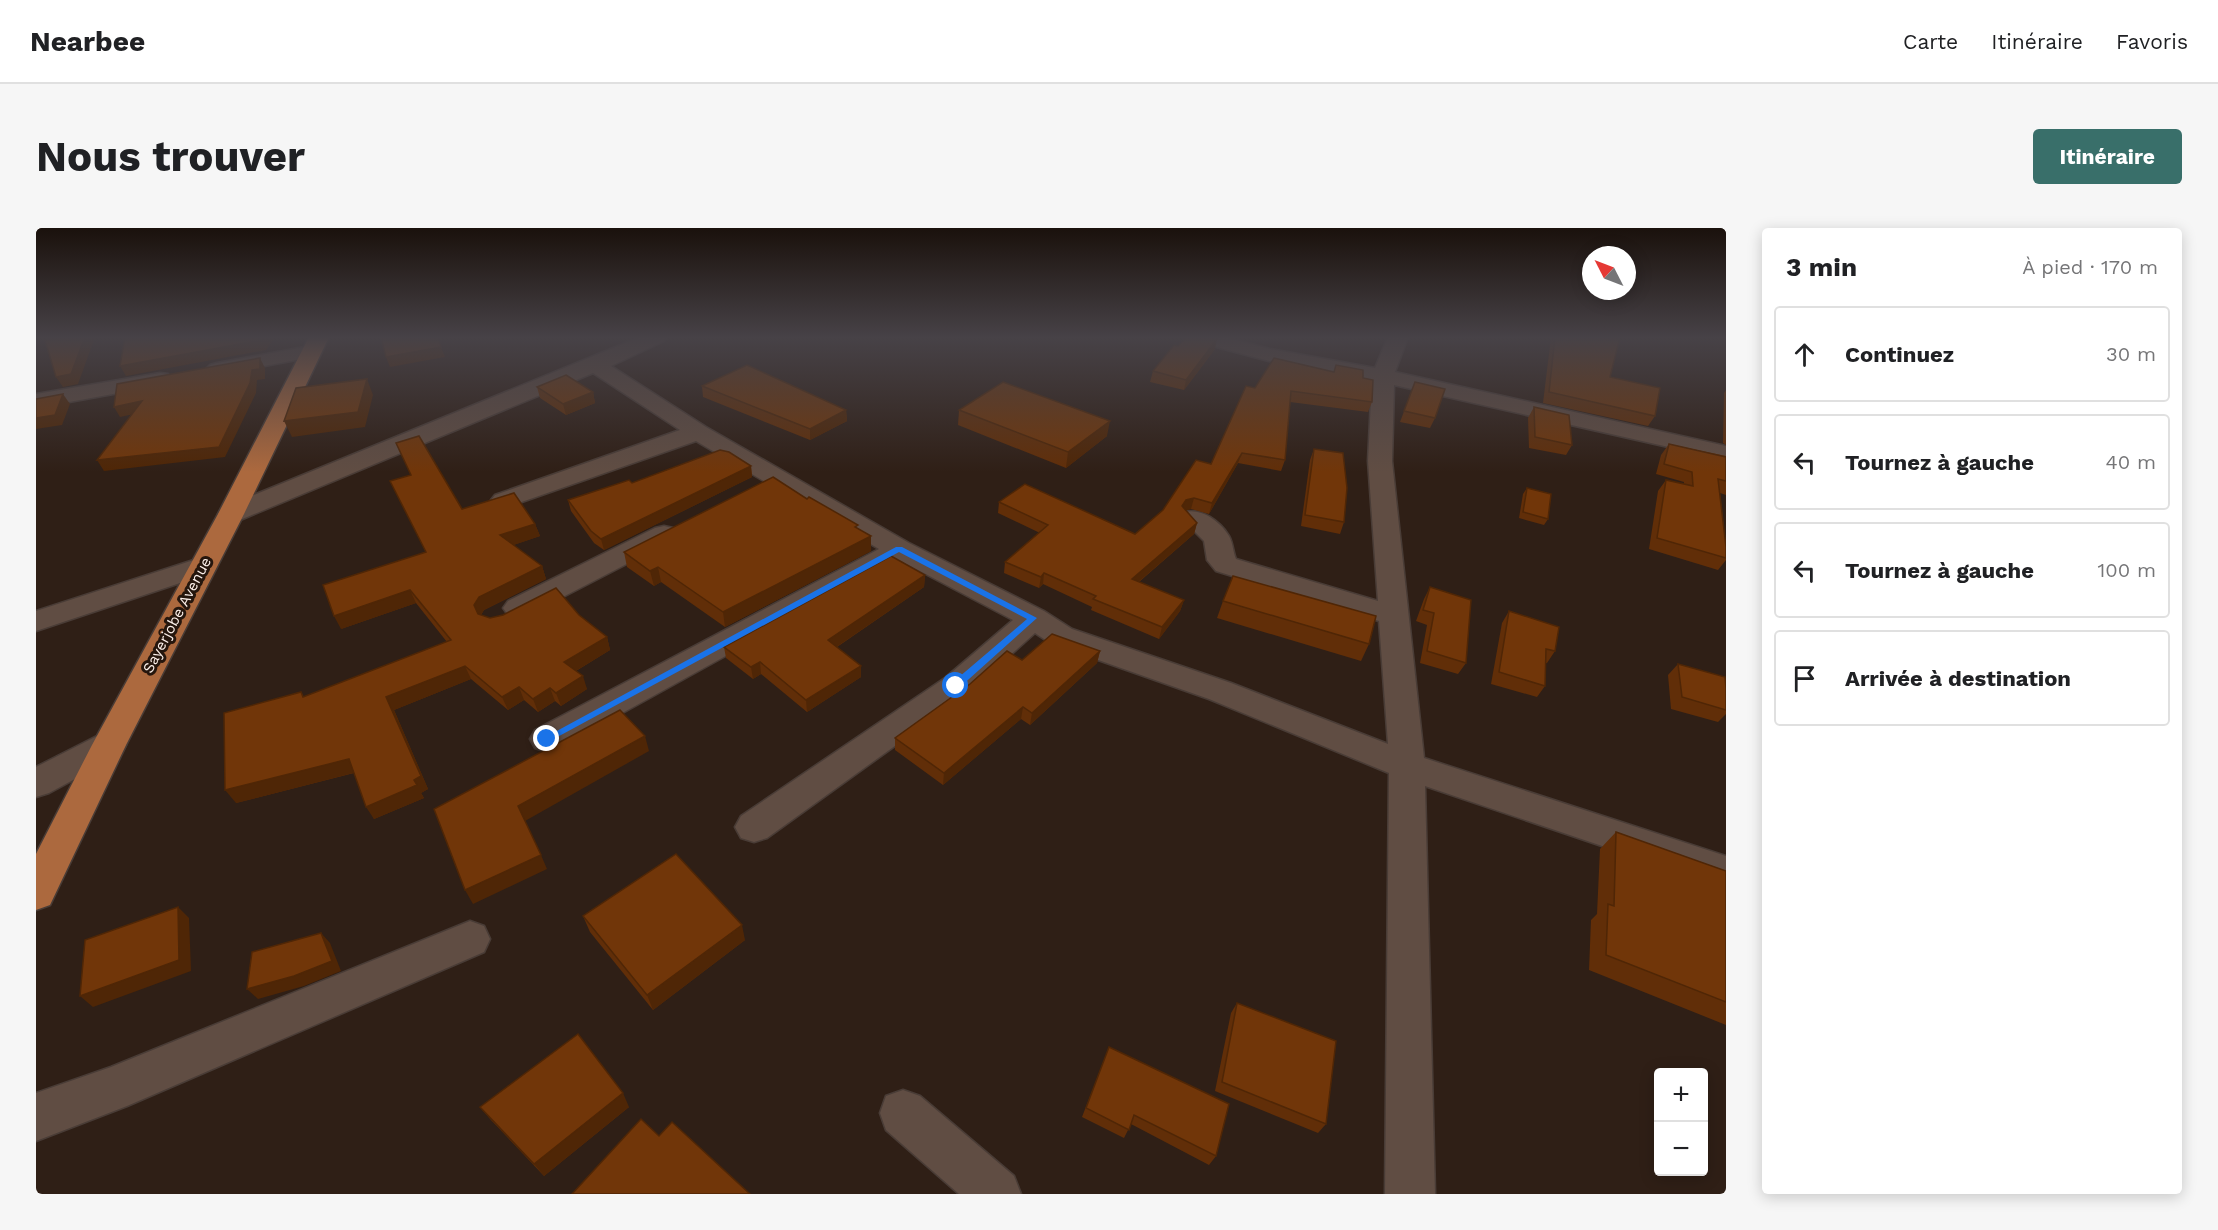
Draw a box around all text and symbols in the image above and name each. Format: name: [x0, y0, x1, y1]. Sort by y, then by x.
text: Nearbee: [30, 25, 145, 58]
text: Carte: [1903, 29, 1958, 54]
text: Itinéraire: [1991, 29, 2083, 54]
text: Favoris: [2116, 29, 2188, 54]
button: Itinéraire: [2033, 129, 2182, 184]
text: Nous trouver: [36, 132, 305, 181]
north arrow: [1582, 246, 1636, 300]
text: 3 min: [1786, 252, 1857, 282]
text: À pied · 170 m: [2022, 255, 2158, 279]
icon: ahead: [1788, 338, 1821, 371]
text: Continuez: [1845, 342, 1954, 367]
text: 30 m: [2106, 342, 2156, 366]
icon: left: [1788, 446, 1821, 479]
text: Tournez à gauche: [1845, 450, 2034, 475]
text: 40 m: [2105, 450, 2156, 474]
street label: Sayerjobe Avenue: [139, 554, 215, 676]
icon: left: [1788, 554, 1821, 587]
text: Tournez à gauche: [1845, 558, 2034, 583]
text: 100 m: [2097, 558, 2156, 582]
icon: arrive: [1788, 662, 1821, 695]
text: Arrivée à destination: [1845, 666, 2071, 691]
route start: [942, 672, 968, 698]
route end: [533, 725, 559, 751]
map controls: [1654, 1068, 1708, 1176]
button: +: [1654, 1068, 1708, 1122]
button: −: [1654, 1122, 1708, 1176]

